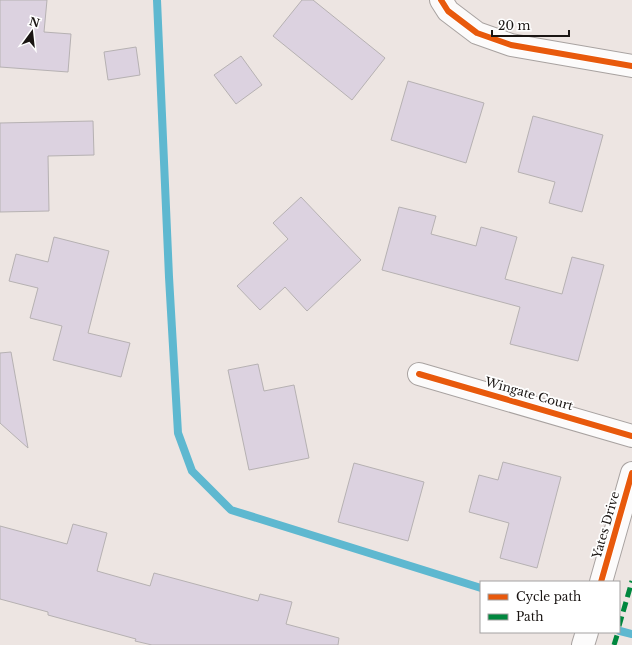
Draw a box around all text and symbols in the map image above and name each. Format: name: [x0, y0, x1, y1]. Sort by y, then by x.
north arrow: [12, 12, 52, 52]
scale bar: [492, 12, 569, 38]
text: N: [28, 14, 42, 31]
text: 20 m: [498, 18, 530, 33]
street label: Wingate Court: [482, 374, 575, 413]
street label: Yates Drive: [589, 490, 622, 561]
legend: [480, 581, 620, 633]
text: Cycle path: [516, 589, 581, 604]
text: Path: [516, 609, 544, 624]

